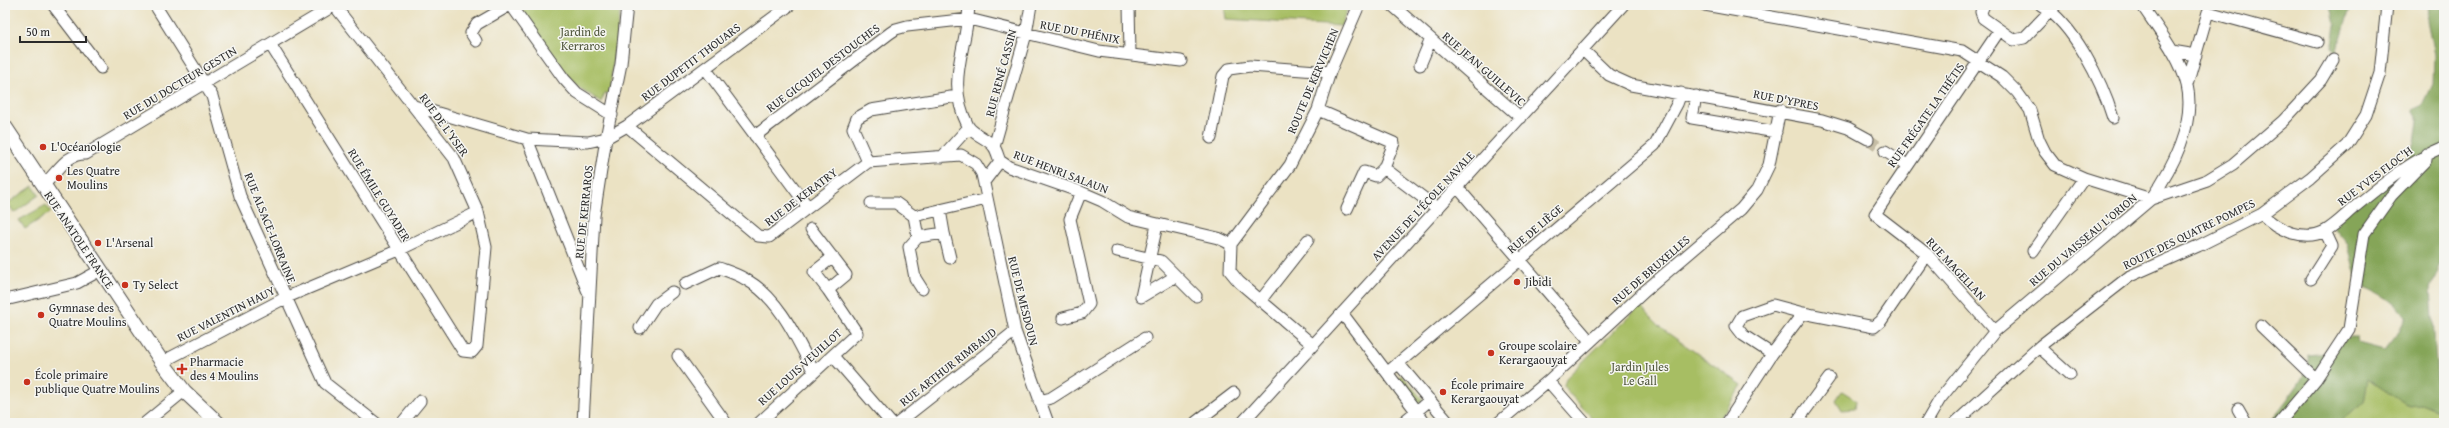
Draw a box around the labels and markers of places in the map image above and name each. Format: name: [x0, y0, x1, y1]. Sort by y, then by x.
place label: L'Océanologie: [51, 138, 122, 155]
marker: L'Océanologie: [38, 142, 48, 152]
place label: Les Quatre Moulins: [67, 162, 120, 193]
marker: Les Quatre Moulins: [54, 173, 64, 183]
place label: L'Arsenal: [106, 234, 154, 251]
marker: L'Arsenal: [93, 238, 103, 248]
place label: Jibidi: [1523, 273, 1552, 290]
place label: Ty Select: [133, 276, 179, 293]
marker: Jibidi: [1512, 277, 1522, 287]
marker: Ty Select: [120, 280, 130, 290]
place label: Gymnase des Quatre Moulins: [49, 299, 127, 330]
marker: Gymnase des Quatre Moulins: [36, 310, 46, 320]
place label: Groupe scolaire Kerargaouyat: [1499, 337, 1578, 368]
marker: Groupe scolaire Kerargaouyat: [1486, 348, 1496, 358]
place label: Pharmacie des 4 Moulins: [190, 353, 259, 384]
marker: Pharmacie des 4 Moulins: [177, 364, 187, 374]
place label: École primaire publique Quatre Moulins: [35, 366, 160, 397]
place label: École primaire Kerargaouyat: [1451, 376, 1525, 407]
marker: École primaire publique Quatre Moulins: [22, 377, 32, 387]
marker: École primaire Kerargaouyat: [1438, 387, 1448, 397]

